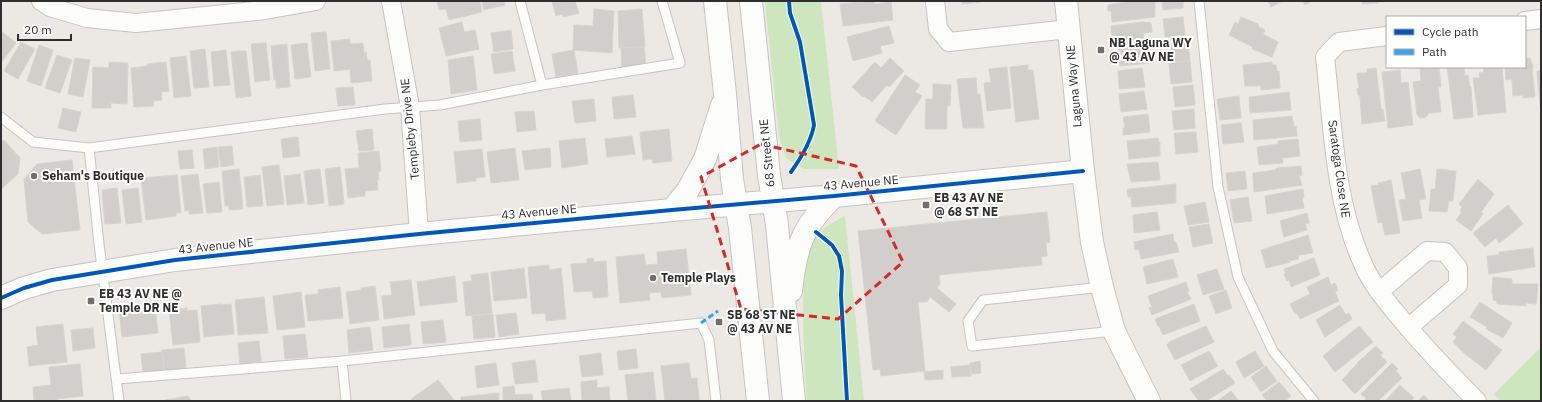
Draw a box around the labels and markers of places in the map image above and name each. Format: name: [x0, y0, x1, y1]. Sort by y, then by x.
place label: NB Laguna WY @ 43 AV NE: [1109, 35, 1192, 64]
marker: NB Laguna WY @ 43 AV NE: [1096, 45, 1106, 55]
place label: Seham's Boutique: [42, 168, 144, 183]
marker: Seham's Boutique: [29, 171, 39, 181]
place label: EB 43 AV NE @ 68 ST NE: [934, 190, 1004, 219]
marker: EB 43 AV NE @ 68 ST NE: [921, 200, 931, 210]
place label: Temple Plays: [661, 270, 736, 285]
marker: Temple Plays: [648, 273, 658, 283]
place label: EB 43 AV NE @ Temple DR NE: [99, 286, 182, 315]
marker: EB 43 AV NE @ Temple DR NE: [86, 296, 96, 306]
place label: SB 68 ST NE @ 43 AV NE: [727, 307, 796, 336]
marker: SB 68 ST NE @ 43 AV NE: [714, 317, 724, 327]

